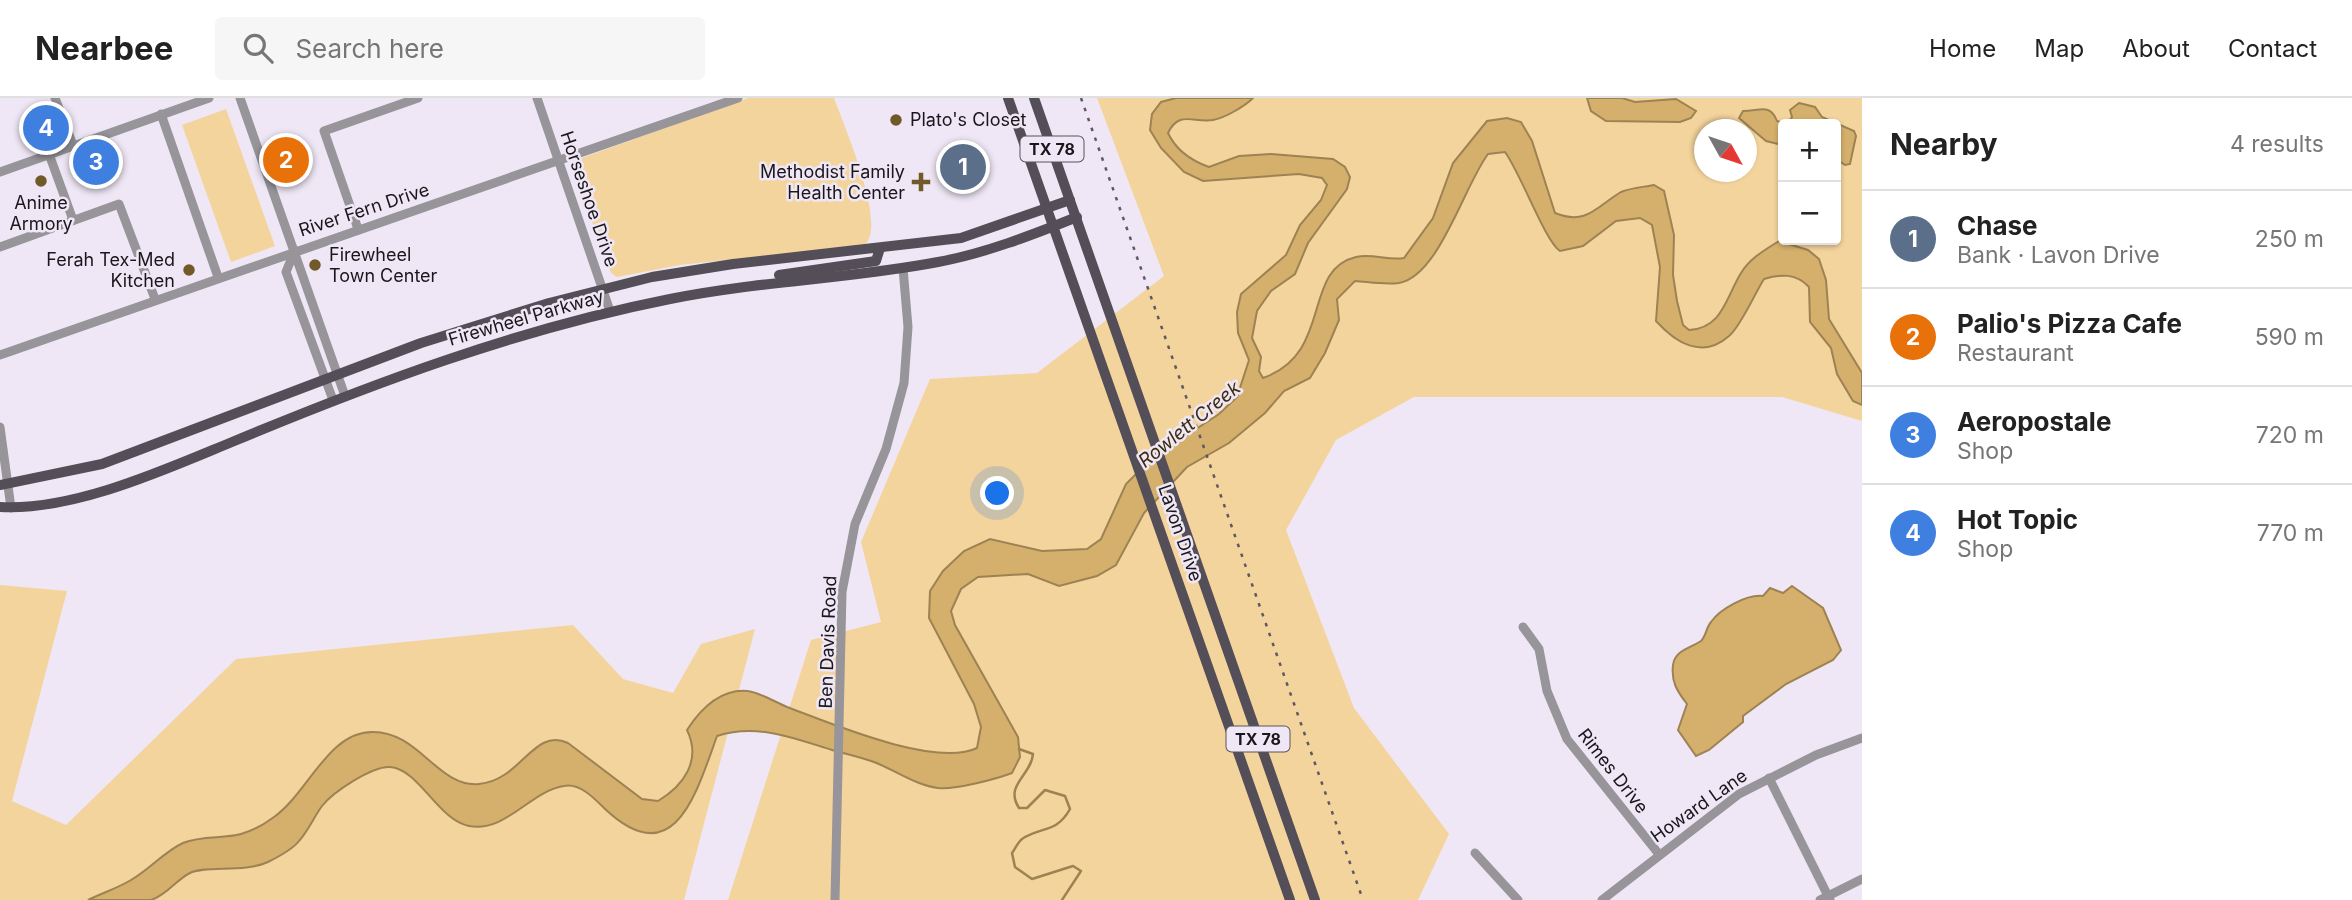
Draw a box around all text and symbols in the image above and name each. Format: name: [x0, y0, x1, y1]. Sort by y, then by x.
search box: [215, 17, 705, 80]
text: Nearbee: [35, 28, 173, 68]
icon: search: [239, 29, 277, 67]
text: Search here: [295, 33, 444, 64]
text: Home: [1929, 34, 1996, 63]
text: Map: [2034, 34, 2084, 63]
text: About: [2122, 34, 2190, 63]
text: Contact: [2228, 34, 2317, 63]
pin: 4: [23, 102, 69, 154]
place label: Plato's Closet: [910, 109, 1026, 130]
marker: Plato's Closet: [888, 112, 904, 128]
north arrow: [1694, 119, 1757, 182]
map controls: [1778, 119, 1841, 245]
button: +: [1778, 119, 1841, 182]
text: Nearby: [1890, 126, 1998, 162]
street label: Horseshoe Drive: [556, 128, 623, 269]
text: 4 results: [2230, 130, 2324, 158]
pin: 2: [263, 134, 309, 186]
pin: 3: [73, 136, 119, 188]
road number: TX 78: [1020, 136, 1084, 162]
pin: 1: [940, 141, 986, 193]
place label: Methodist Family Health Center: [760, 161, 905, 203]
marker: Methodist Family Health Center: [911, 172, 931, 192]
marker: Anime Armory: [33, 173, 49, 189]
street label: River Fern Drive: [296, 179, 432, 241]
button: −: [1778, 182, 1841, 245]
place label: Anime Armory: [9, 192, 73, 234]
text: Chase: [1957, 210, 2038, 241]
text: 1: [1908, 225, 1918, 253]
text: 250 m: [2255, 225, 2324, 253]
text: Bank · Lavon Drive: [1957, 241, 2160, 269]
place label: Firewheel Town Center: [329, 244, 438, 286]
place label: Ferah Tex-Med Kitchen: [46, 249, 175, 291]
marker: Firewheel Town Center: [307, 257, 323, 273]
marker: Ferah Tex-Med Kitchen: [181, 262, 197, 278]
street label: Firewheel Parkway: [446, 285, 606, 350]
text: Palio's Pizza Cafe: [1957, 308, 2182, 339]
text: 2: [1906, 323, 1920, 351]
text: 590 m: [2255, 323, 2324, 351]
text: Restaurant: [1957, 339, 2074, 367]
water label: Rowlett Creek: [1134, 376, 1245, 472]
text: Aeropostale: [1957, 406, 2111, 437]
text: 3: [1906, 421, 1920, 449]
text: 720 m: [2256, 421, 2324, 449]
text: Shop: [1957, 437, 2013, 465]
your location: [980, 476, 1014, 510]
street label: Lavon Drive: [1154, 482, 1207, 584]
text: Hot Topic: [1957, 504, 2078, 535]
text: 4: [1905, 519, 1921, 547]
text: 770 m: [2257, 519, 2324, 547]
text: Shop: [1957, 535, 2013, 563]
street label: Ben Davis Road: [815, 575, 840, 709]
street label: Rimes Drive: [1574, 724, 1653, 817]
road number: TX 78: [1226, 726, 1290, 752]
street label: Howard Lane: [1647, 765, 1751, 847]

